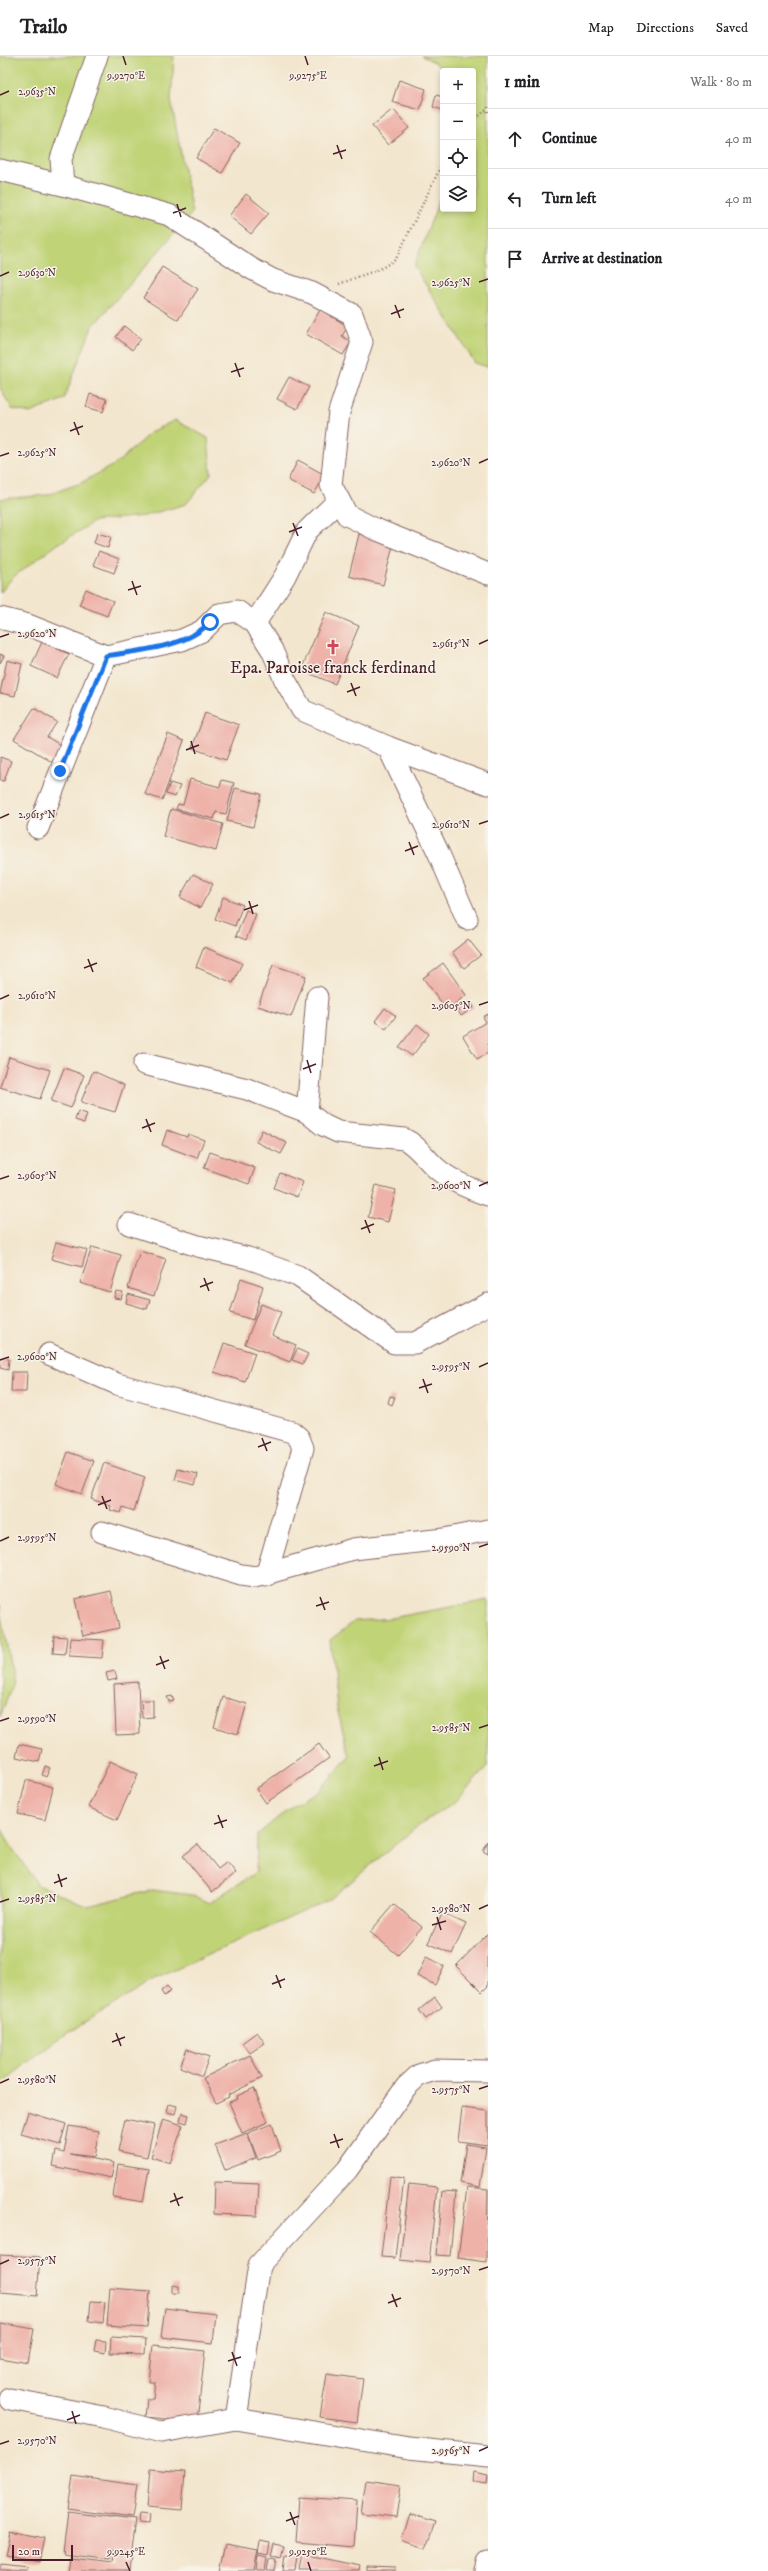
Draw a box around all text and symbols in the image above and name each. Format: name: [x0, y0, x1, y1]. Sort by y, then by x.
text: Trailo: [20, 16, 67, 39]
text: Map: [588, 19, 614, 37]
text: Directions: [636, 19, 694, 37]
text: Saved: [716, 19, 748, 37]
map controls: [440, 68, 476, 212]
button: +: [440, 68, 476, 104]
text: 9.9270°E: [106, 70, 145, 82]
text: 9.9275°E: [288, 70, 327, 82]
text: 1 min: [504, 71, 540, 93]
text: Walk · 80 m: [690, 74, 752, 90]
text: 2.9635°N: [18, 86, 56, 98]
button: −: [440, 104, 476, 140]
icon: ahead: [504, 128, 526, 150]
text: Continue: [542, 129, 597, 148]
text: 40 m: [725, 131, 752, 147]
button: locate: [440, 140, 476, 176]
button: layers: [440, 176, 476, 212]
icon: left: [504, 188, 526, 210]
text: Turn left: [542, 189, 596, 208]
text: 40 m: [725, 191, 752, 207]
icon: arrive: [504, 248, 526, 270]
text: Arrive at destination: [542, 249, 662, 268]
text: 2.9630°N: [18, 267, 56, 279]
text: 2.9625°N: [432, 277, 470, 289]
text: 2.9625°N: [18, 447, 56, 459]
text: 2.9620°N: [431, 457, 471, 469]
route start: [201, 613, 219, 631]
text: 2.9620°N: [17, 628, 57, 640]
church icon: Epa. Paroisse franck ferdinand: [324, 638, 342, 656]
text: 2.9615°N: [432, 638, 470, 650]
place label: Epa. Paroisse franck ferdinand: [230, 657, 436, 679]
route end: [51, 762, 69, 780]
text: 2.9615°N: [18, 809, 56, 821]
text: 2.9610°N: [432, 819, 470, 831]
text: 2.9610°N: [18, 990, 56, 1002]
text: 2.9605°N: [431, 1000, 471, 1012]
text: 2.9605°N: [17, 1170, 57, 1182]
text: 2.9600°N: [431, 1180, 471, 1192]
text: 2.9600°N: [17, 1351, 57, 1363]
text: 2.9595°N: [432, 1361, 470, 1373]
text: 2.9595°N: [18, 1532, 56, 1544]
text: 2.9590°N: [431, 1542, 471, 1554]
text: 2.9590°N: [17, 1713, 57, 1725]
text: 2.9585°N: [432, 1722, 470, 1734]
text: 2.9585°N: [18, 1893, 56, 1905]
text: 2.9580°N: [431, 1903, 471, 1915]
text: 2.9580°N: [17, 2074, 57, 2086]
text: 2.9575°N: [432, 2084, 471, 2096]
text: 2.9575°N: [18, 2255, 57, 2267]
text: 2.9570°N: [431, 2265, 471, 2277]
text: 2.9570°N: [17, 2435, 57, 2447]
text: 2.9565°N: [432, 2445, 470, 2457]
scale bar: [12, 2543, 73, 2562]
text: 20 m: [18, 2545, 40, 2559]
text: 9.9245°E: [106, 2546, 145, 2558]
text: 9.9250°E: [288, 2546, 327, 2558]

